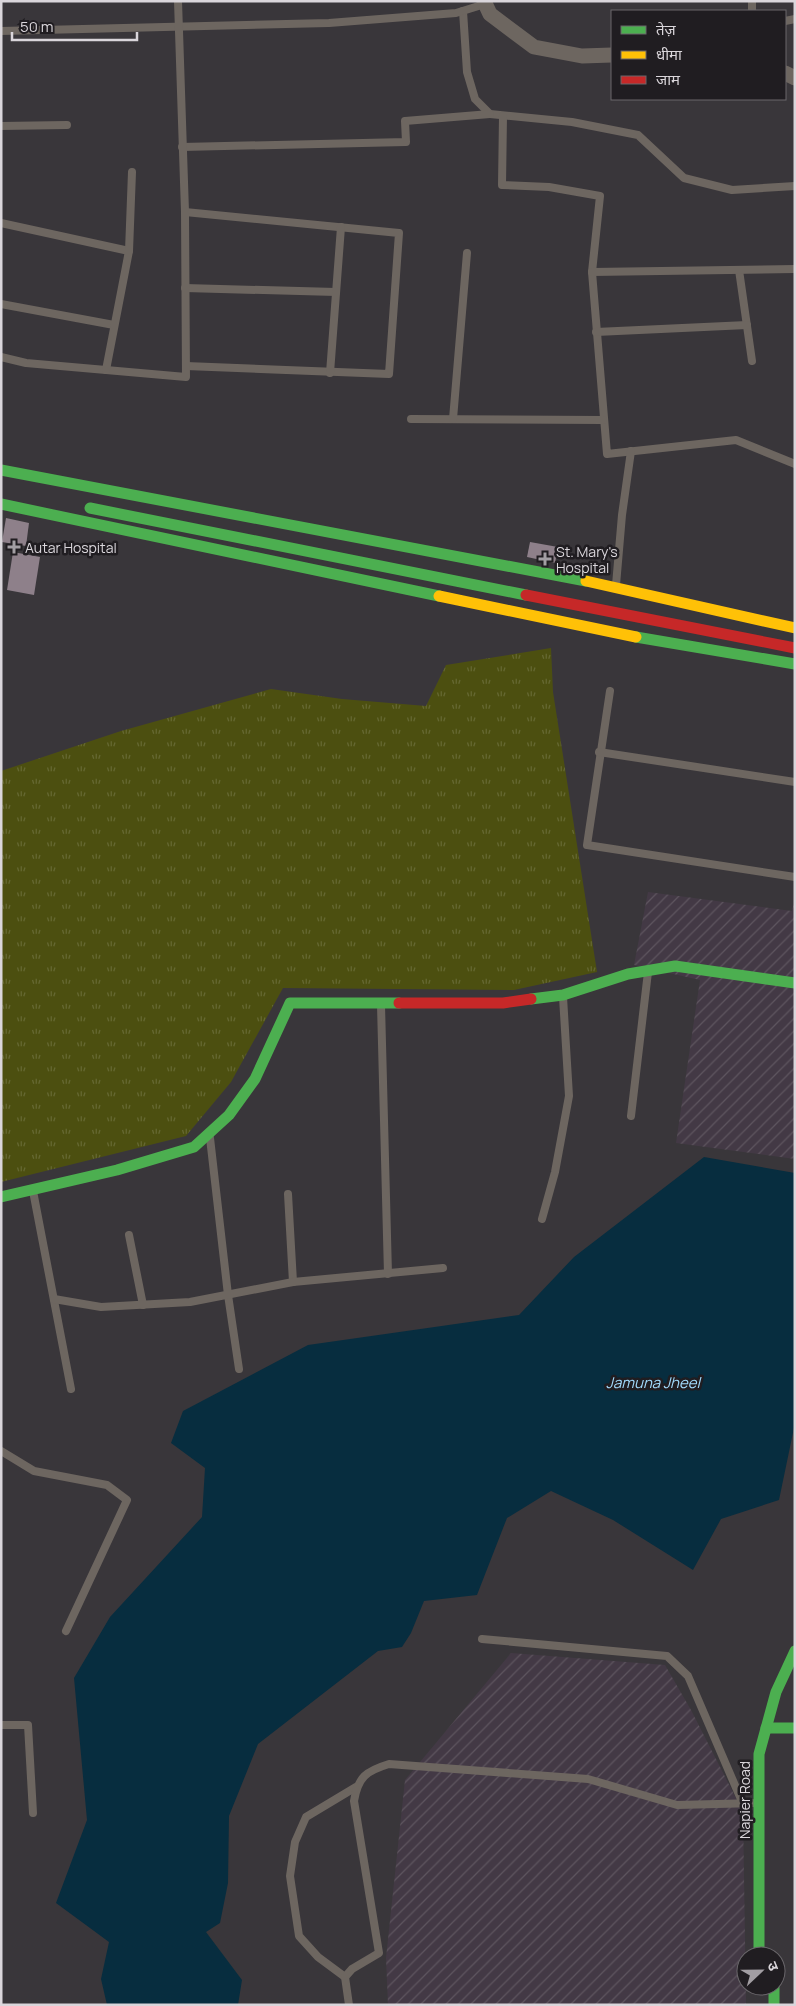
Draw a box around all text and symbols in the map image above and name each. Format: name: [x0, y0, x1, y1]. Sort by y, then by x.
scale bar: [12, 10, 138, 42]
legend: [611, 10, 786, 100]
text: 50 m: [20, 16, 54, 37]
text: तेज़: [656, 19, 677, 40]
text: धीमा: [656, 44, 683, 65]
text: जाम: [656, 69, 681, 90]
place label: Autar Hospital: [25, 538, 117, 557]
marker: Autar Hospital: [7, 540, 21, 554]
place label: St. Mary's Hospital: [556, 542, 618, 577]
marker: St. Mary's Hospital: [538, 552, 552, 566]
water label: Jamuna Jheel: [606, 1372, 703, 1393]
street label: Napier Road: [735, 1761, 754, 1839]
north arrow: [736, 1946, 786, 1996]
text: उ: [763, 1959, 784, 1974]

